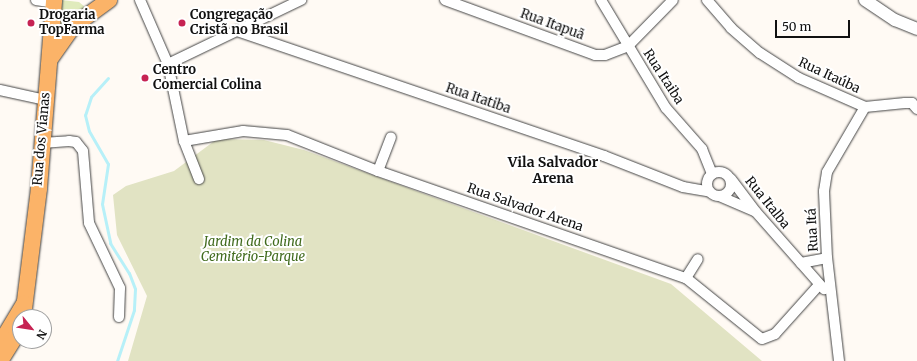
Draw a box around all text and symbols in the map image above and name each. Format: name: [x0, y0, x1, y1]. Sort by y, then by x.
street label: Rua Itapuã: [518, 6, 586, 44]
place label: Drogaria TopFarma: [39, 8, 105, 39]
place label: Congregação Cristã no Brasil: [190, 8, 288, 39]
scale bar: [777, 12, 852, 38]
marker: Drogaria TopFarma: [26, 18, 36, 28]
marker: Congregação Cristã no Brasil: [177, 18, 187, 28]
text: 50 m: [782, 19, 811, 34]
street label: Rua Itaiba: [639, 46, 687, 108]
street label: Rua Itaúba: [796, 55, 862, 97]
place label: Centro Comercial Colina: [153, 63, 261, 94]
marker: Centro Comercial Colina: [140, 73, 150, 83]
street label: Rua Itatiba: [443, 81, 513, 117]
street label: Rua dos Vianas: [30, 92, 54, 186]
district label: Vila Salvador Arena: [508, 154, 598, 186]
street label: Rua Italba: [741, 174, 793, 232]
street label: Rua Salvador Arena: [465, 181, 585, 235]
street label: Rua Itá: [804, 208, 822, 252]
park label: Jardim da Colina Cemitério-Parque: [201, 235, 305, 266]
north arrow: [12, 309, 52, 349]
text: N: [33, 327, 50, 342]

